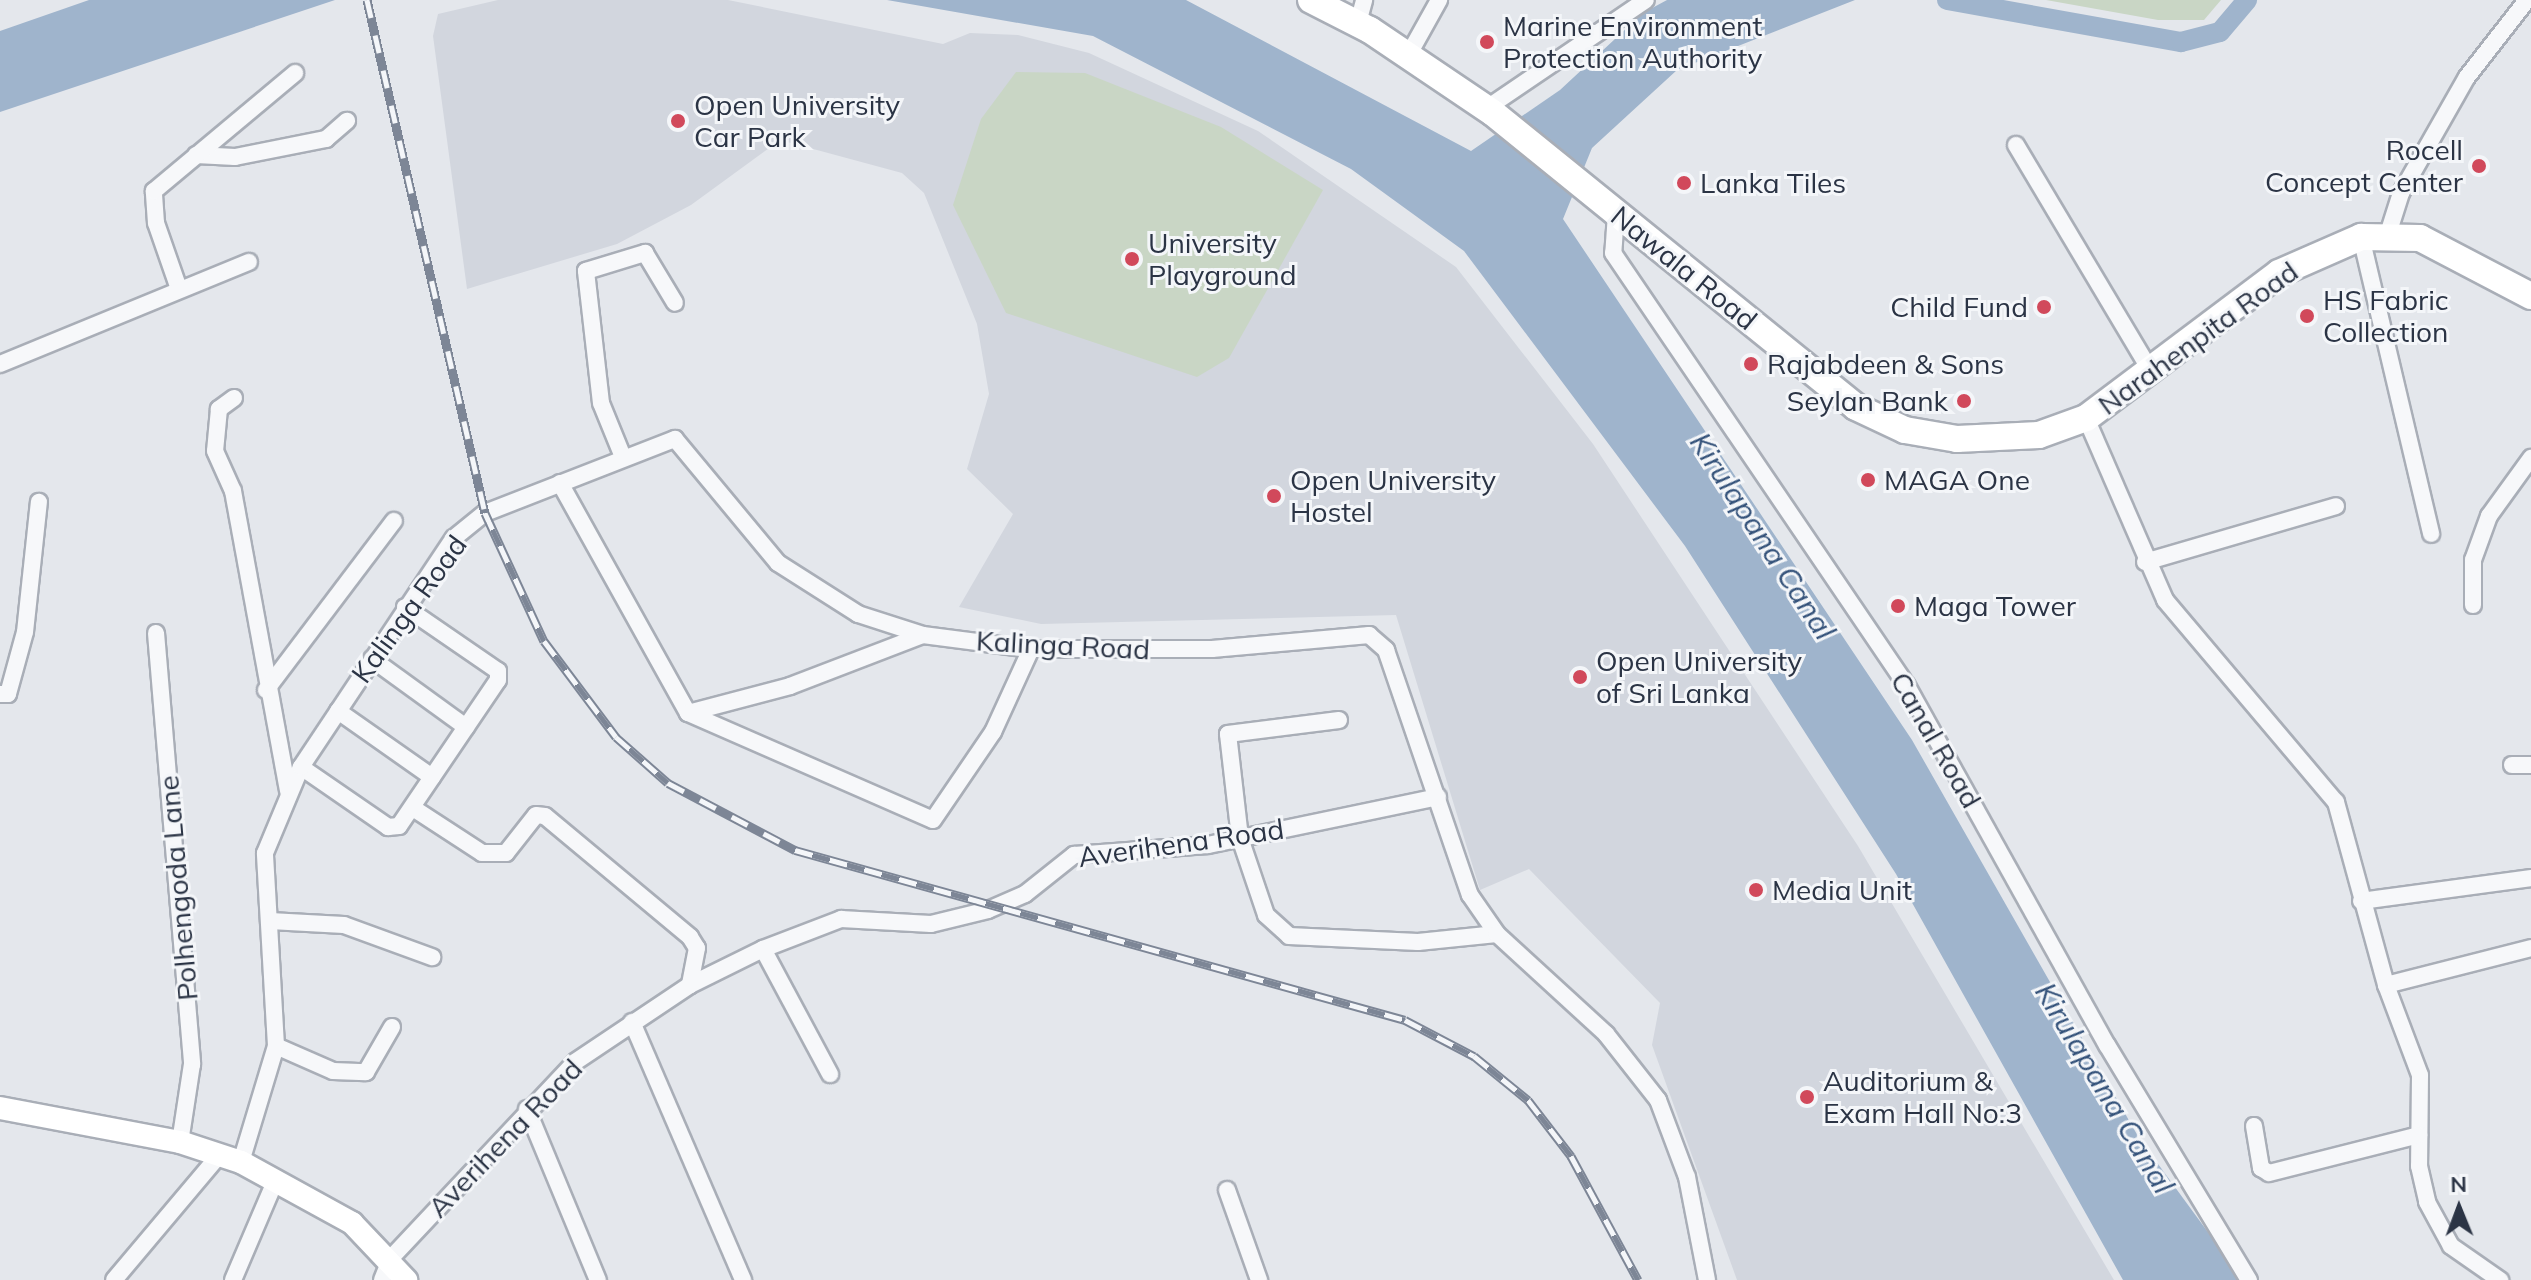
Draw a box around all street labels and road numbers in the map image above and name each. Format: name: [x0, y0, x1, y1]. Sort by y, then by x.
street label: Nawala Road: [1604, 199, 1764, 337]
street label: Narahenpita Road: [2092, 254, 2304, 422]
street label: Kalinga Road: [344, 529, 474, 689]
street label: Kalinga Road: [975, 624, 1151, 666]
street label: Canal Road: [1884, 666, 1988, 814]
street label: Polhengoda Lane: [151, 774, 205, 1002]
street label: Averihena Road: [1076, 812, 1286, 874]
street label: Averihena Road: [421, 1052, 589, 1224]

